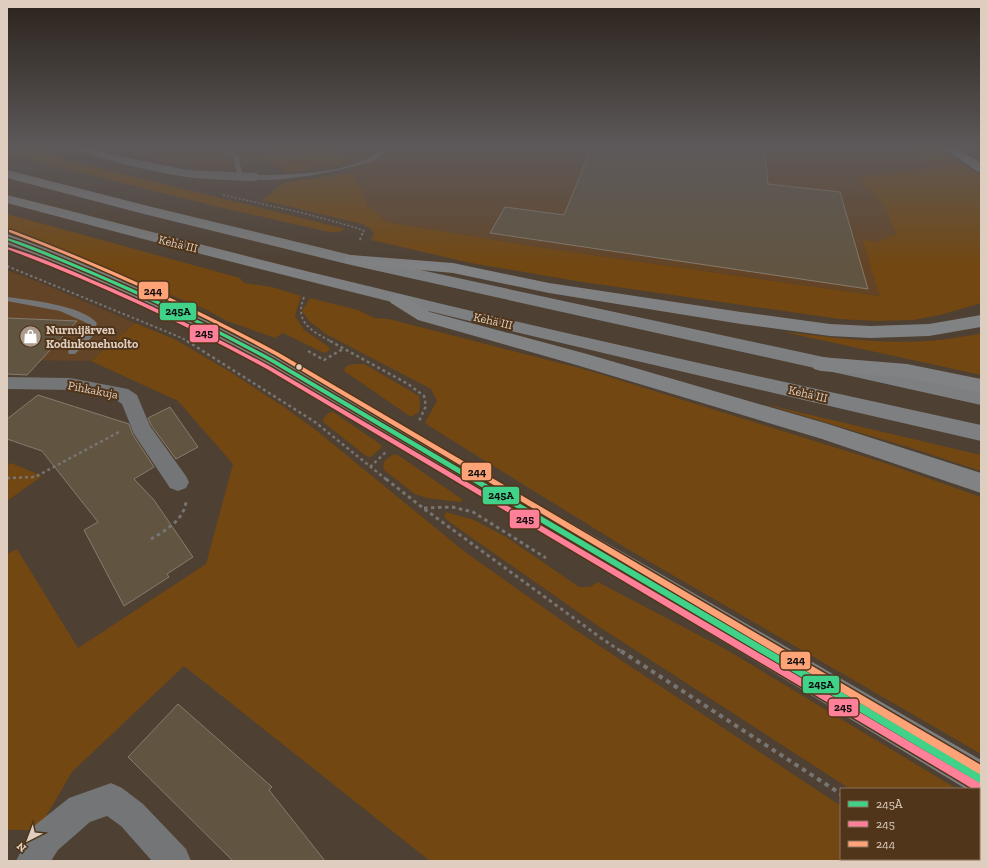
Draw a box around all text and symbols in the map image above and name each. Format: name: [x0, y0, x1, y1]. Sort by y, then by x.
street label: Kehä III: [157, 232, 199, 256]
line badge: 244: [138, 281, 169, 300]
text: 244: [144, 285, 163, 298]
line badge: 245A: [159, 302, 197, 321]
text: 245A: [165, 305, 191, 318]
street label: Kehä III: [472, 310, 514, 332]
place label: Nurmijärven Kodinkonehuolto: [46, 323, 139, 351]
shop icon: Nurmijärven Kodinkonehuolto: [17, 324, 43, 350]
line badge: 245: [189, 324, 219, 343]
text: 245: [195, 327, 213, 340]
unlabelled marker: [294, 362, 304, 372]
street label: Pihkakuja: [67, 378, 119, 403]
street label: Kehä III: [787, 383, 829, 405]
line badge: 244: [461, 462, 492, 481]
text: 244: [468, 466, 487, 479]
line badge: 245A: [482, 486, 520, 505]
text: 245A: [488, 489, 514, 502]
line badge: 245: [509, 509, 540, 529]
text: 245: [516, 513, 534, 526]
line badge: 244: [780, 651, 811, 670]
text: 244: [787, 654, 806, 667]
line badge: 245A: [802, 675, 840, 694]
text: 245A: [808, 678, 834, 691]
line badge: 245: [828, 698, 859, 717]
text: 245: [834, 701, 852, 714]
legend: [840, 788, 980, 860]
text: 245A: [876, 797, 903, 811]
text: 245: [876, 817, 895, 831]
north arrow: [8, 820, 48, 860]
text: 244: [876, 837, 896, 851]
text: N: [14, 839, 29, 855]

